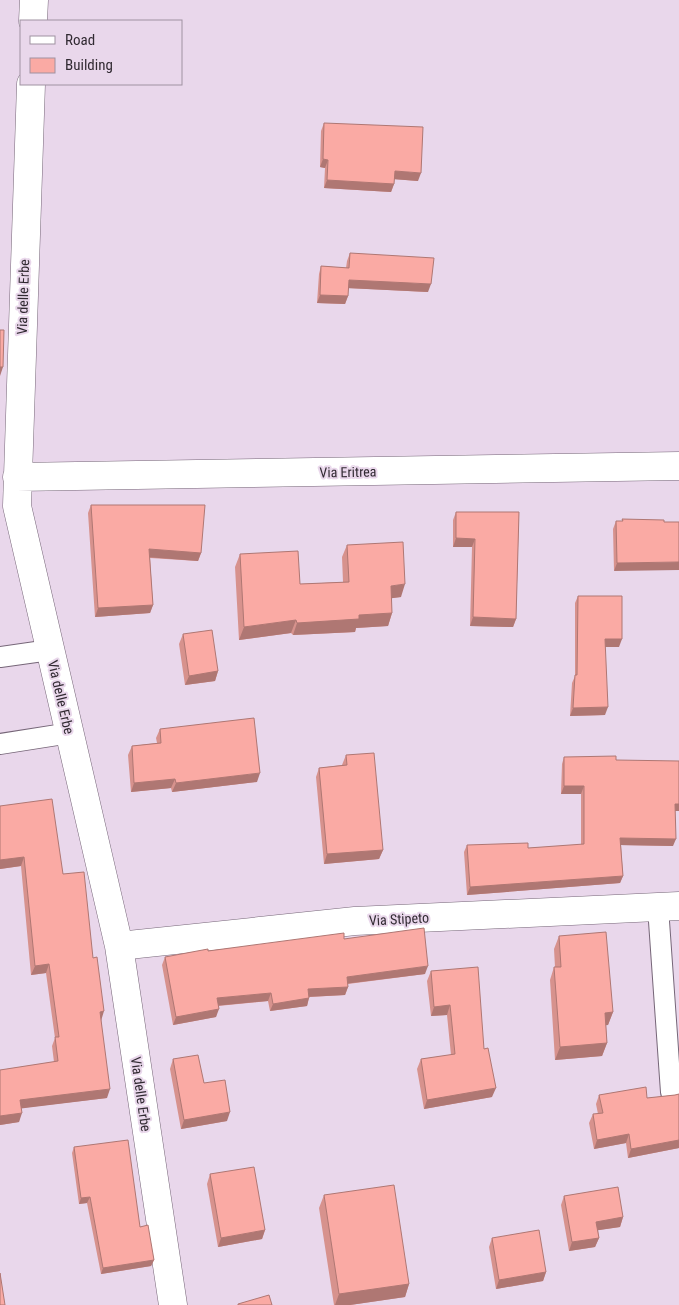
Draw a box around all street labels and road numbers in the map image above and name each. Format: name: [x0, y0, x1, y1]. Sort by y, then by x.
street label: Via delle Erbe: [14, 259, 32, 335]
street label: Via Eritrea: [319, 464, 377, 480]
street label: Via delle Erbe: [45, 658, 77, 736]
street label: Via Stipeto: [369, 909, 429, 929]
street label: Via delle Erbe: [128, 1056, 154, 1133]

